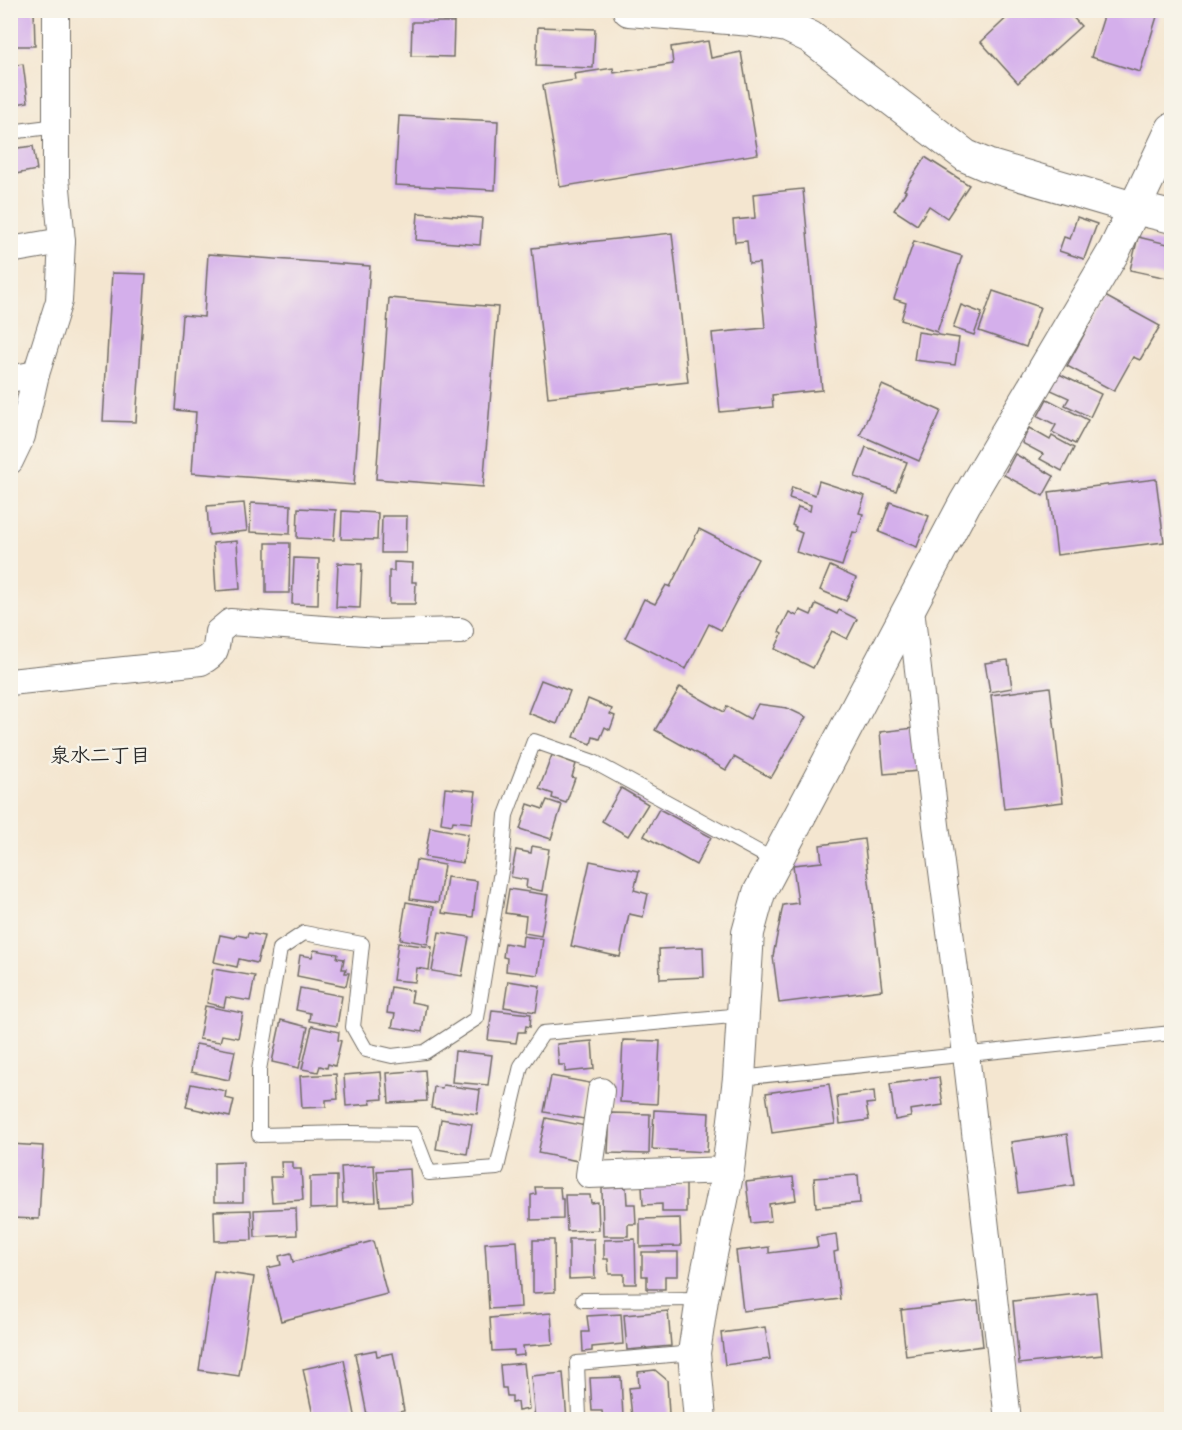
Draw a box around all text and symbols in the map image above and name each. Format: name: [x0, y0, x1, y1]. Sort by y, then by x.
district label: 泉水二丁目: [50, 745, 150, 770]

